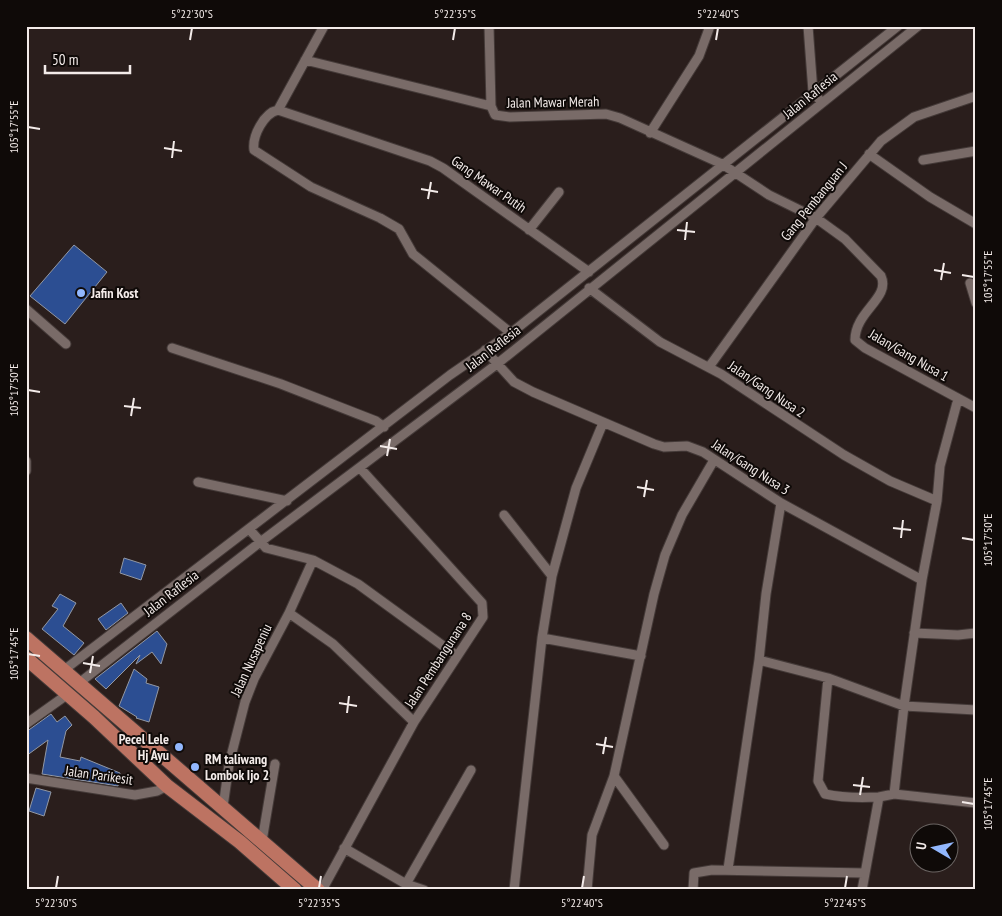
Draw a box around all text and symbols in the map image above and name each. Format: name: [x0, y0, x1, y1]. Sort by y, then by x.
text: 5°22'30"S: [171, 6, 213, 21]
text: 5°22'35"S: [434, 6, 476, 21]
text: 5°22'40"S: [697, 6, 739, 21]
scale bar: [45, 42, 130, 74]
text: 50 m: [52, 50, 78, 69]
street label: Jalan Raflesia: [778, 68, 841, 123]
street label: Jalan Mawar Merah: [506, 92, 599, 112]
text: 105°17'55"E: [6, 101, 21, 153]
street label: Gang Mawar Putih: [448, 151, 530, 217]
street label: Gang Pembanguan J: [777, 158, 851, 244]
text: 105°17'55"E: [980, 251, 995, 303]
place label: Jafin Kost: [90, 284, 138, 302]
marker: Jafin Kost: [75, 287, 87, 299]
street label: Jalan Raflesia: [461, 321, 524, 376]
street label: Jalan/Gang Nusa 1: [865, 324, 952, 385]
street label: Jalan/Gang Nusa 2: [724, 356, 809, 421]
text: 105°17'50"E: [6, 364, 21, 416]
street label: Jalan/Gang Nusa 3: [708, 435, 793, 499]
text: 105°17'50"E: [980, 514, 995, 566]
street label: Jalan Raflesia: [139, 566, 202, 621]
street label: Jalan Pembangunana 8: [400, 609, 476, 712]
street label: Jalan Nusapeniu: [226, 621, 276, 700]
text: 105°17'45"E: [6, 628, 21, 680]
place label: Pecel Lele Hj Ayu: [119, 730, 169, 764]
marker: Pecel Lele Hj Ayu: [173, 741, 185, 753]
place label: RM taliwang Lombok Ijo 2: [205, 750, 269, 784]
street label: Jalan Parikesit: [63, 761, 134, 789]
marker: RM taliwang Lombok Ijo 2: [189, 761, 201, 773]
text: 105°17'45"E: [980, 778, 995, 830]
north arrow: [910, 824, 960, 874]
text: U: [912, 841, 931, 851]
text: 5°22'30"S: [35, 895, 77, 910]
text: 5°22'35"S: [298, 895, 340, 910]
text: 5°22'40"S: [561, 895, 603, 910]
text: 5°22'45"S: [824, 895, 866, 910]

